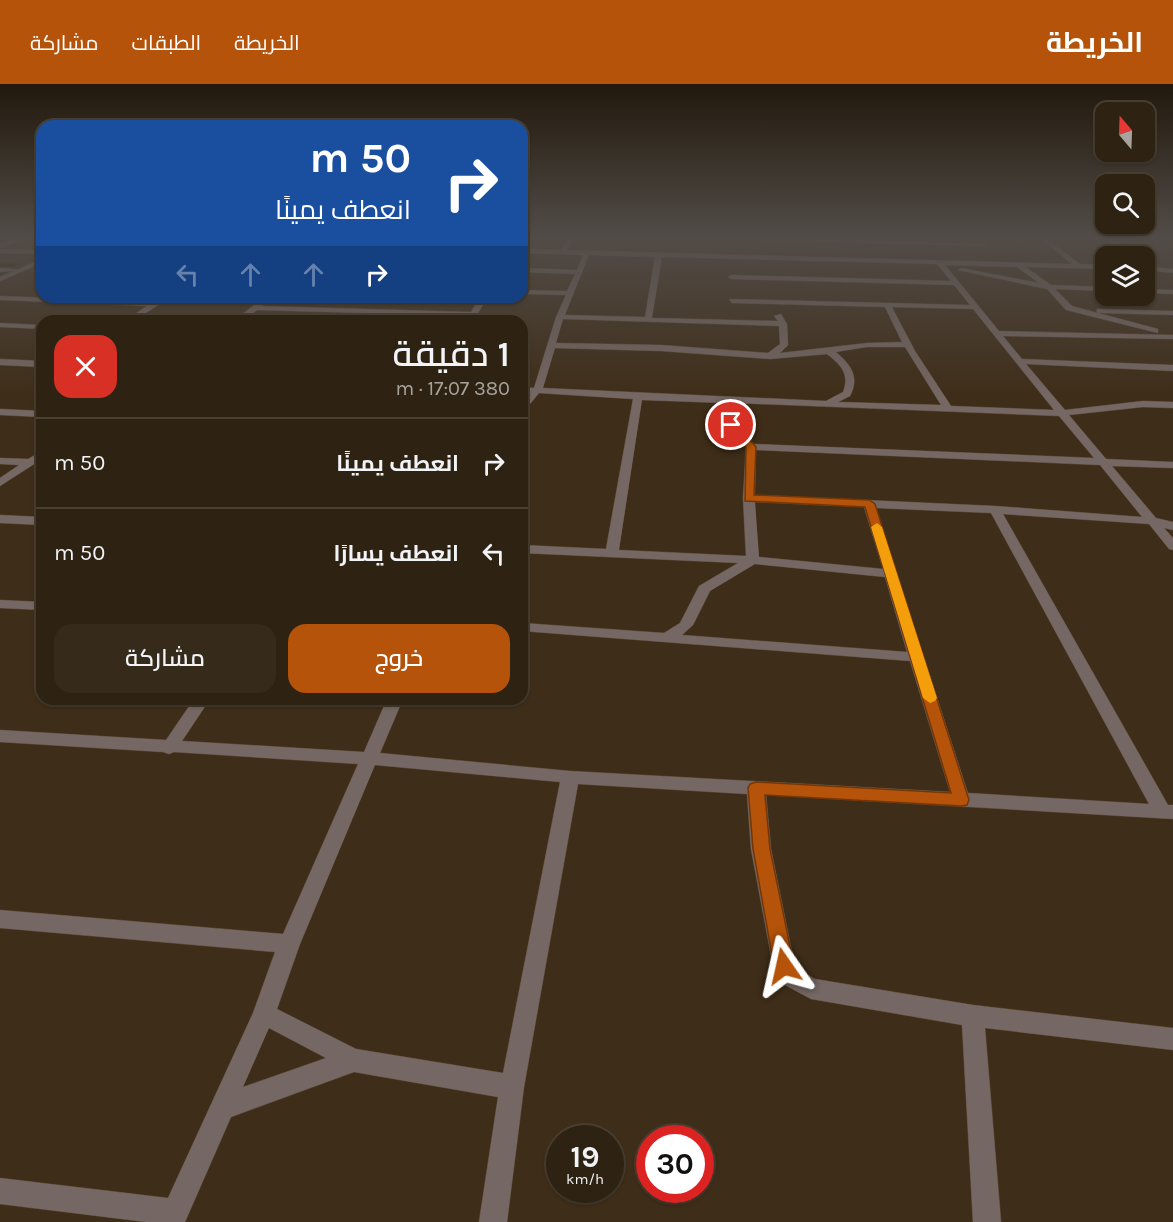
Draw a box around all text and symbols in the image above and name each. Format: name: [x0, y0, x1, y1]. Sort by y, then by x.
text: الخريطة: [1046, 26, 1143, 59]
text: مشاركة: [30, 31, 99, 55]
text: الطبقات: [132, 31, 201, 55]
text: الخريطة: [234, 31, 300, 55]
north arrow: [1095, 102, 1155, 162]
map controls: [1095, 102, 1155, 306]
text: 50 m: [309, 133, 411, 183]
icon: right: [432, 144, 510, 222]
button: search: [1095, 174, 1155, 234]
text: انعطف يمينًا: [275, 194, 411, 226]
button: layers: [1095, 246, 1155, 306]
icon: left: [171, 258, 204, 291]
icon: ahead: [234, 258, 267, 291]
icon: ahead: [297, 258, 330, 291]
icon: right: [360, 258, 393, 291]
text: 1 دقيقة: [393, 333, 510, 375]
button: close: [54, 335, 117, 398]
text: 380 m · 17:07: [396, 377, 510, 400]
pin: [705, 399, 756, 450]
icon: arrive: [714, 408, 747, 441]
icon: right: [477, 447, 510, 480]
text: 50 m: [54, 450, 105, 476]
text: انعطف يمينًا: [336, 451, 459, 477]
icon: left: [477, 537, 510, 570]
text: 50 m: [54, 540, 105, 566]
text: انعطف يسارًا: [333, 541, 459, 567]
button: مشاركة: [54, 624, 276, 693]
button: خروج: [288, 624, 510, 693]
position arrow: [752, 934, 816, 998]
speed limit sign: 30: [636, 1125, 714, 1203]
text: 19: [570, 1139, 599, 1175]
text: km/h: [566, 1170, 604, 1188]

